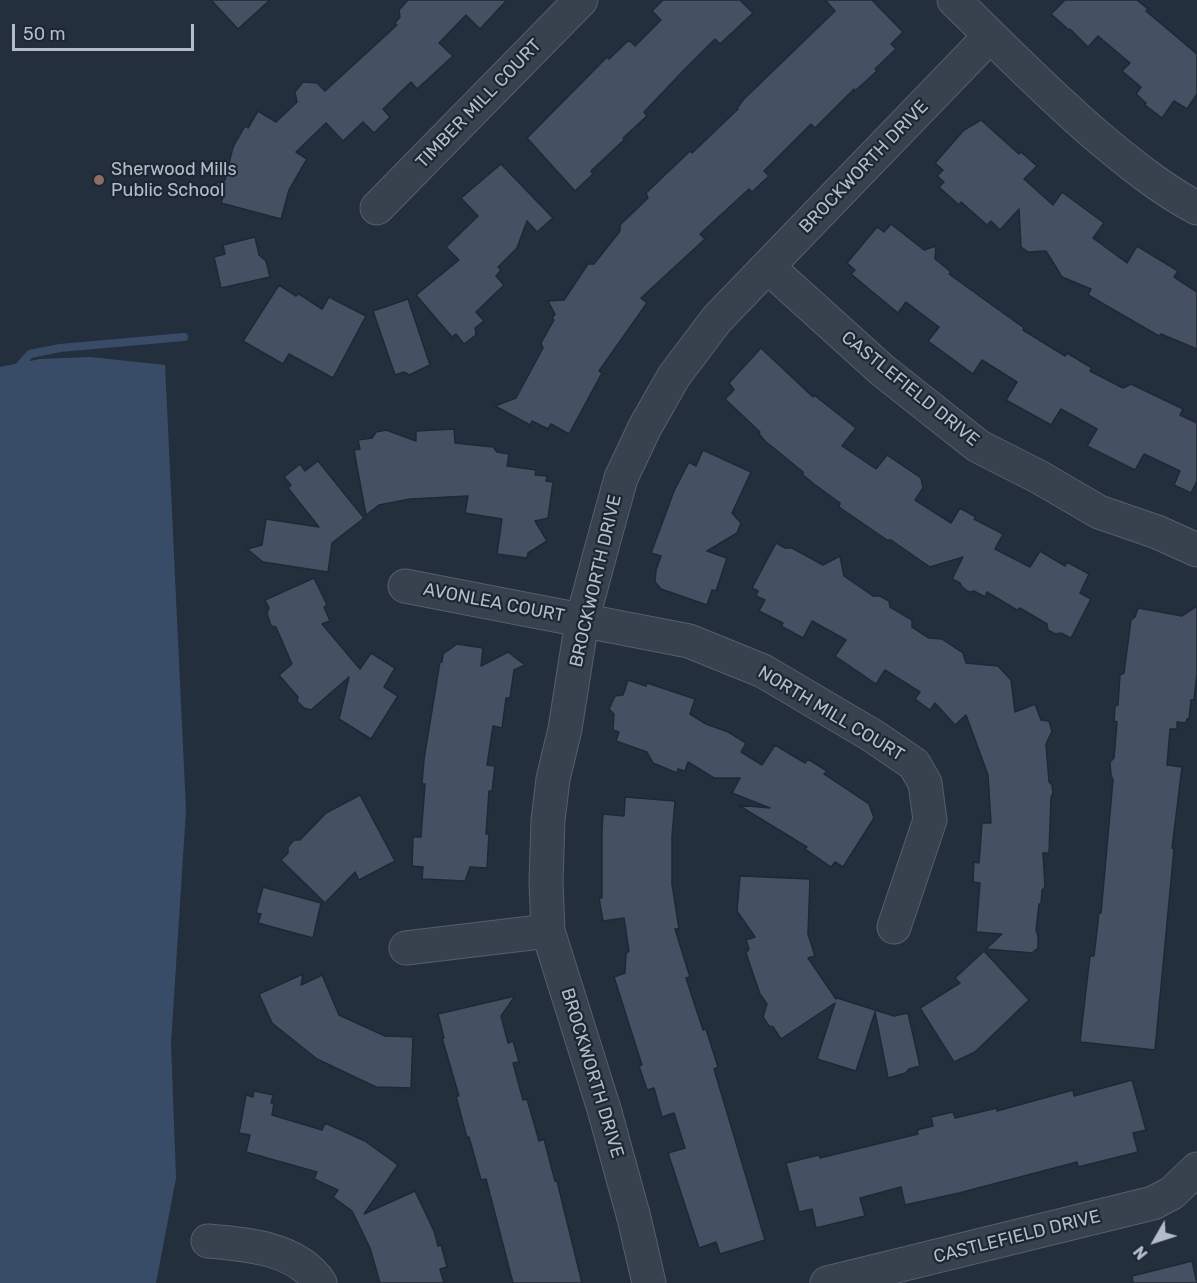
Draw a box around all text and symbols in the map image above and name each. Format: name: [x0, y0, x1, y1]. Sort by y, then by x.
scale bar: [15, 12, 196, 50]
text: 50 m: [23, 23, 66, 45]
street label: TIMBER MILL COURT: [412, 35, 546, 173]
street label: BROCKWORTH DRIVE: [795, 96, 933, 238]
place label: Sherwood Mills Public School: [111, 159, 237, 201]
marker: Sherwood Mills Public School: [92, 173, 106, 187]
street label: CASTLEFIELD DRIVE: [837, 327, 983, 451]
street label: BROCKWORTH DRIVE: [566, 493, 626, 669]
street label: AVONLEA COURT: [421, 579, 567, 627]
street label: NORTH MILL COURT: [754, 662, 908, 766]
street label: BROCKWORTH DRIVE: [556, 986, 628, 1160]
street label: CASTLEFIELD DRIVE: [931, 1206, 1103, 1268]
north arrow: [1125, 1211, 1185, 1271]
text: N: [1130, 1242, 1152, 1263]

